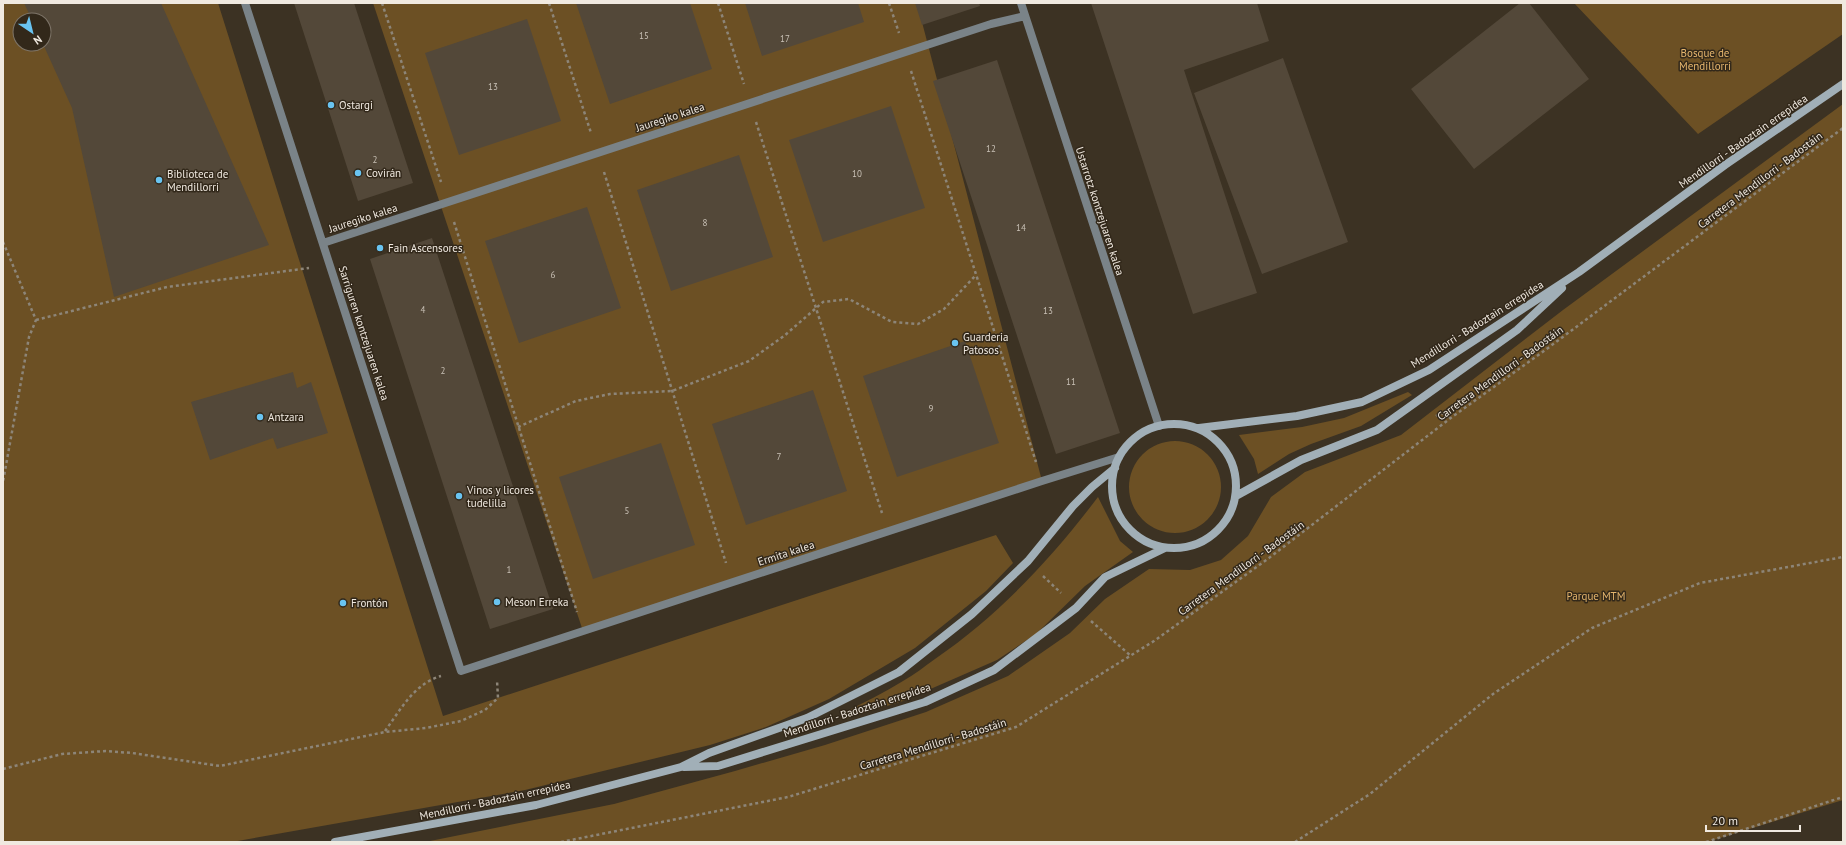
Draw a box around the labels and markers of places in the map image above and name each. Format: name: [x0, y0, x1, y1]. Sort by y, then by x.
place label: Ostargi: [339, 98, 373, 112]
marker: Ostargi: [326, 100, 336, 110]
place label: Covirán: [366, 166, 401, 180]
place label: Biblioteca de Mendillorri: [167, 167, 229, 194]
marker: Covirán: [353, 168, 363, 178]
marker: Biblioteca de Mendillorri: [154, 175, 164, 185]
place label: Fain Ascensores: [388, 241, 463, 255]
marker: Fain Ascensores: [375, 243, 385, 253]
place label: Guarderia Patosos: [963, 330, 1009, 357]
marker: Guarderia Patosos: [950, 338, 960, 348]
place label: Antzara: [268, 410, 304, 424]
marker: Antzara: [255, 412, 265, 422]
place label: Vinos y licores tudelilla: [466, 483, 534, 510]
marker: Vinos y licores tudelilla: [454, 491, 464, 501]
place label: Meson Erreka: [505, 595, 568, 609]
place label: Frontón: [351, 596, 388, 610]
marker: Meson Erreka: [492, 597, 502, 607]
marker: Frontón: [338, 598, 348, 608]

